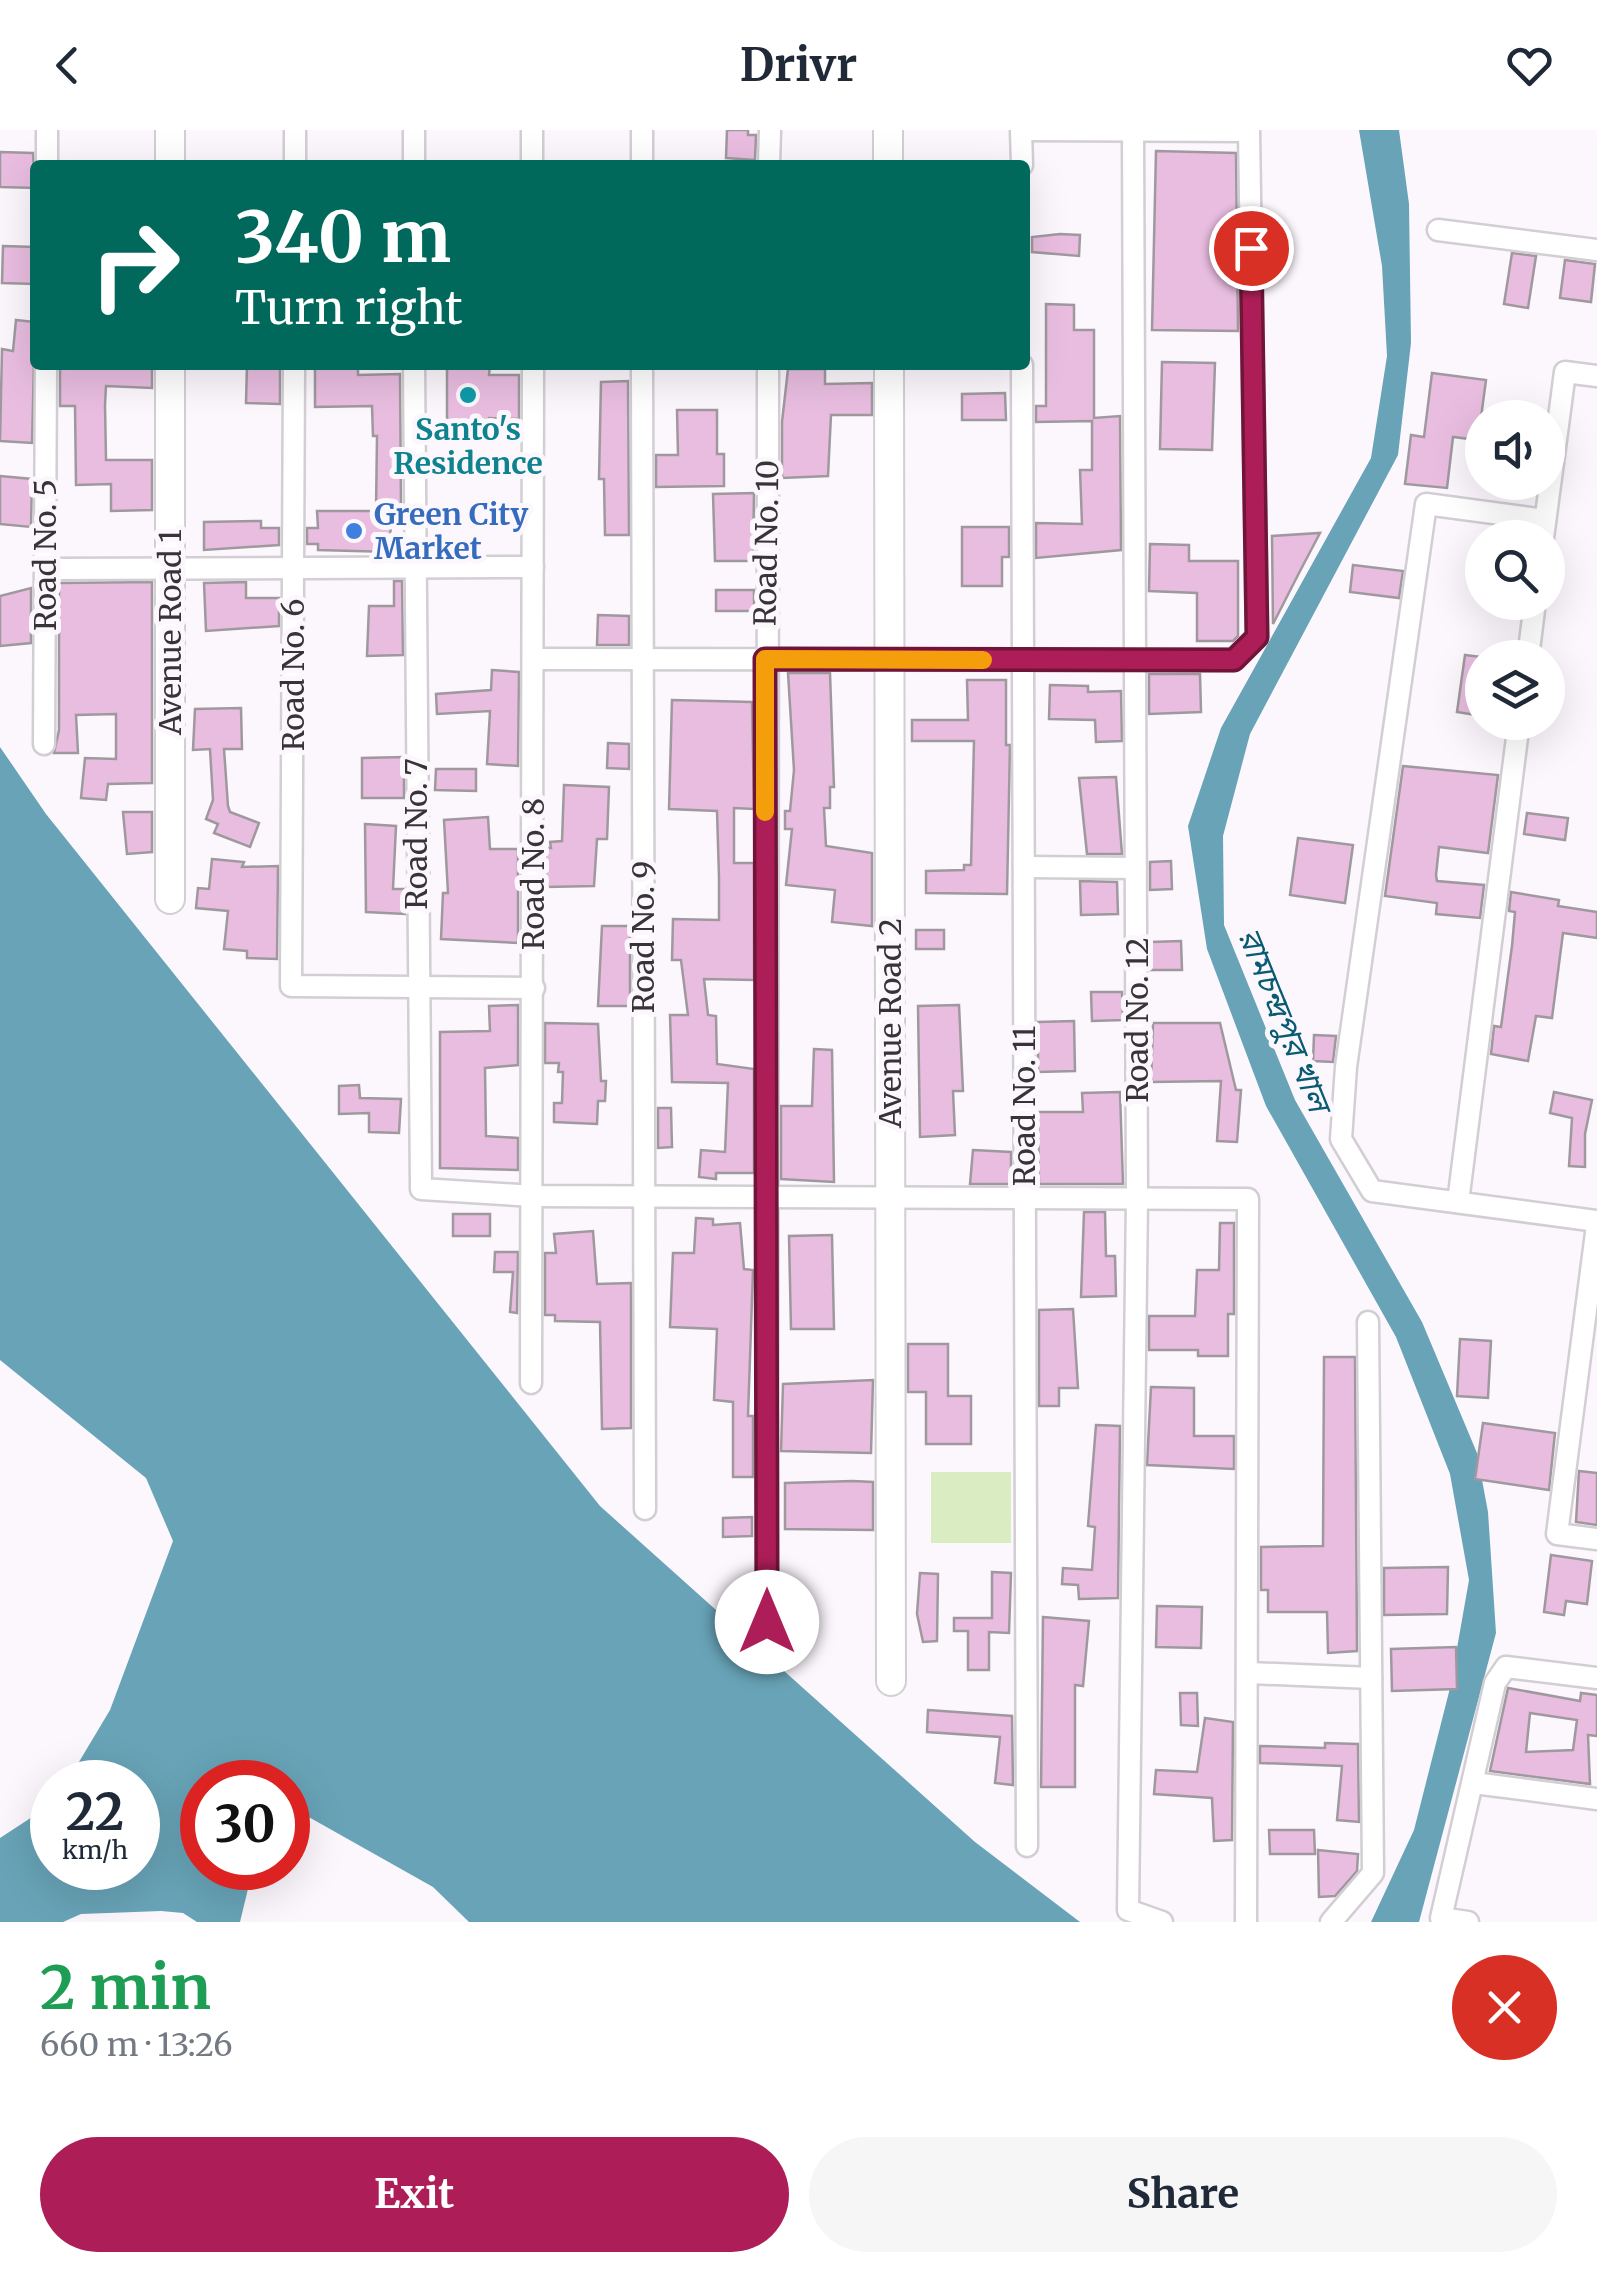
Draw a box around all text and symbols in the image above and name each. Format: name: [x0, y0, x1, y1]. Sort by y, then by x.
text: Drivr: [740, 37, 857, 93]
icon: back: [40, 38, 95, 93]
icon: heart: [1502, 38, 1557, 93]
text: 340 m: [235, 193, 451, 281]
icon: right: [70, 200, 200, 330]
pin: [1209, 206, 1294, 291]
icon: arrive: [1224, 221, 1279, 276]
text: Turn right: [235, 280, 463, 336]
marker: Santo's Residence: [457, 384, 479, 406]
map controls: [1465, 400, 1565, 740]
button: sound: [1465, 400, 1565, 500]
place label: Santo's Residence: [393, 410, 543, 482]
street label: Road No. 10: [746, 460, 786, 626]
street label: Road No. 5: [26, 479, 64, 631]
place label: Green City Market: [374, 495, 529, 567]
marker: Green City Market: [343, 520, 365, 542]
button: search: [1465, 520, 1565, 620]
street label: Avenue Road 1: [151, 529, 189, 736]
street label: Road No. 6: [274, 599, 312, 751]
button: layers: [1465, 640, 1565, 740]
street label: Road No. 7: [397, 758, 435, 910]
street label: Road No. 8: [514, 798, 552, 950]
street label: Road No. 9: [624, 861, 662, 1013]
street label: Avenue Road 2: [871, 918, 909, 1129]
water label: রামচন্দ্রপুর খাল: [1229, 922, 1341, 1123]
street label: Road No. 12: [1118, 937, 1156, 1103]
street label: Road No. 11: [1005, 1026, 1043, 1186]
position arrow: [715, 1570, 819, 1674]
speed limit sign: 30: [180, 1760, 310, 1890]
text: 22: [66, 1781, 124, 1844]
text: km/h: [62, 1834, 128, 1866]
text: 2 min: [40, 1950, 211, 2025]
button: close: [1452, 1955, 1557, 2060]
text: 660 m · 13:26: [40, 2025, 233, 2065]
button: Exit: [40, 2137, 789, 2252]
button: Share: [809, 2137, 1557, 2252]

